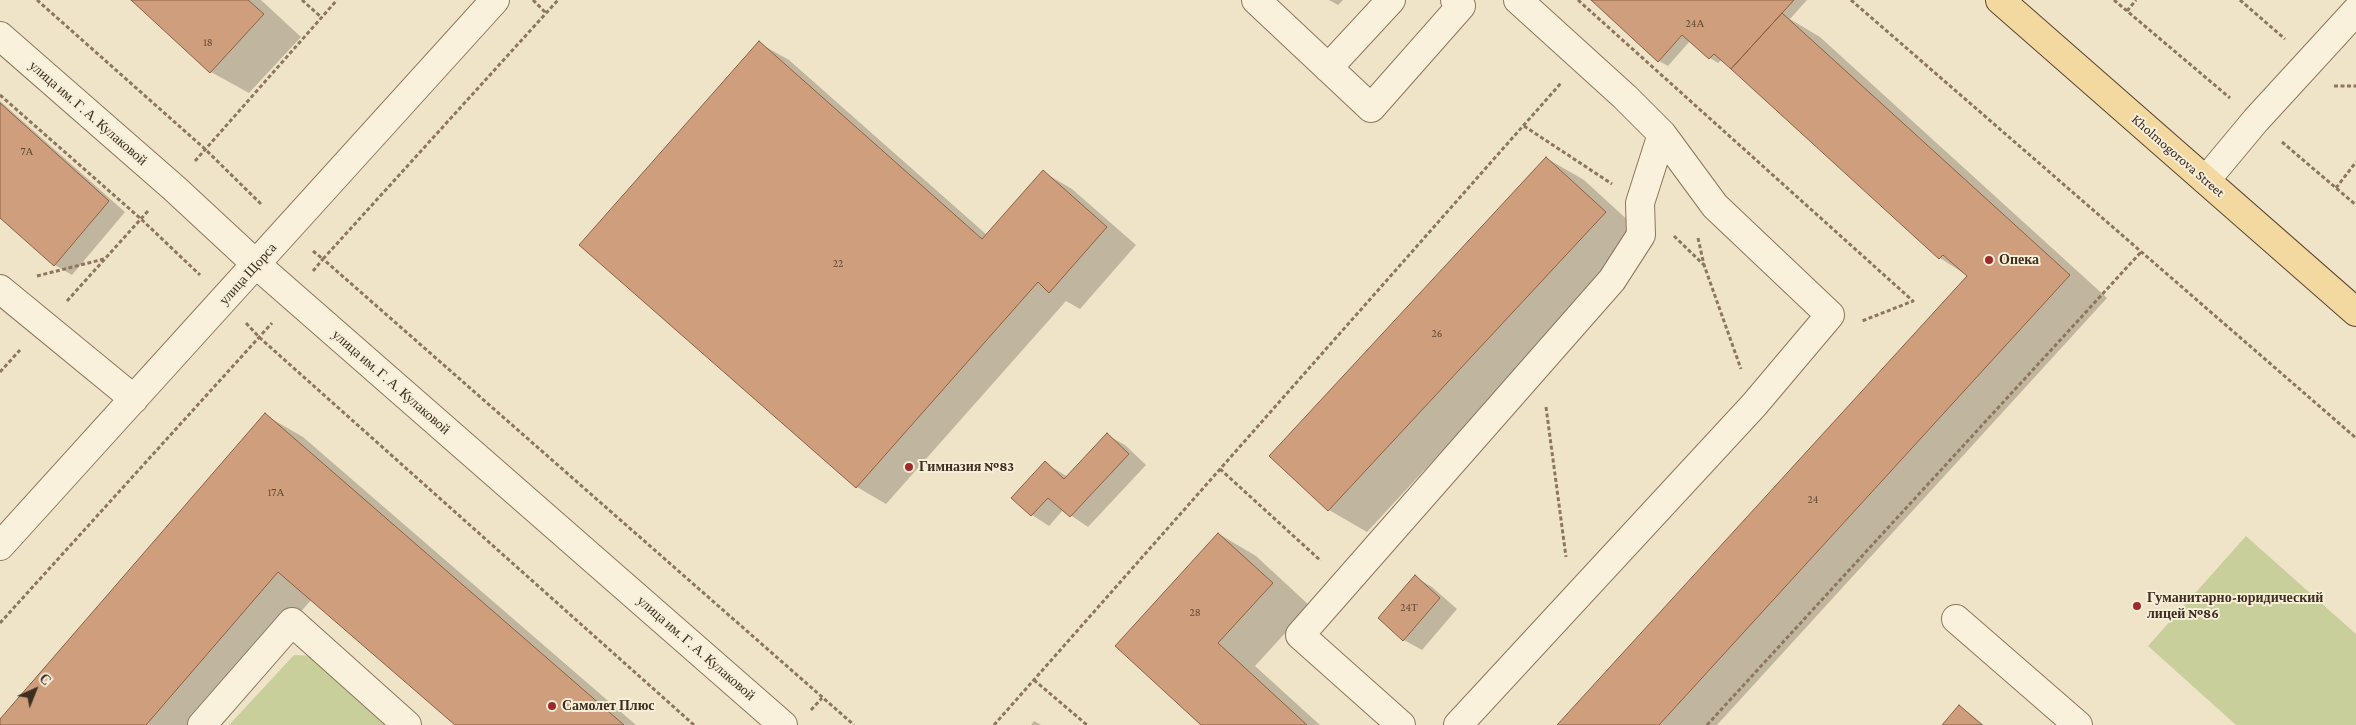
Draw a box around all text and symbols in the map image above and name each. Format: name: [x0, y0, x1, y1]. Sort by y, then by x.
house number: 24А: [1686, 17, 1704, 31]
house number: 18: [203, 36, 213, 50]
street label: улица им. Г. А. Кулаковой: [25, 57, 151, 169]
street label: Kholmogorova Street: [2128, 111, 2228, 201]
house number: 7А: [20, 145, 34, 159]
street label: улица Щорса: [216, 239, 280, 309]
place label: Опека: [1999, 252, 2039, 268]
marker: Опека: [1983, 254, 1995, 266]
house number: 22: [833, 257, 843, 271]
street label: улица им. Г. А. Кулаковой: [328, 326, 454, 438]
house number: 26: [1432, 327, 1442, 341]
place label: Гимназия №83: [919, 459, 1014, 475]
marker: Гимназия №83: [903, 461, 915, 473]
house number: 17А: [268, 486, 284, 500]
house number: 24: [1808, 493, 1818, 507]
place label: Гуманитарно-юридический лицей №86: [2147, 590, 2323, 622]
street label: улица им. Г. А. Кулаковой: [633, 592, 759, 704]
marker: Гуманитарно-юридический лицей №86: [2131, 600, 2143, 612]
house number: 24Т: [1400, 601, 1418, 615]
house number: 28: [1189, 606, 1201, 620]
north arrow: [10, 665, 60, 715]
text: С: [36, 670, 55, 688]
place label: Самолет Плюс: [562, 698, 655, 714]
marker: Самолет Плюс: [546, 700, 558, 712]

